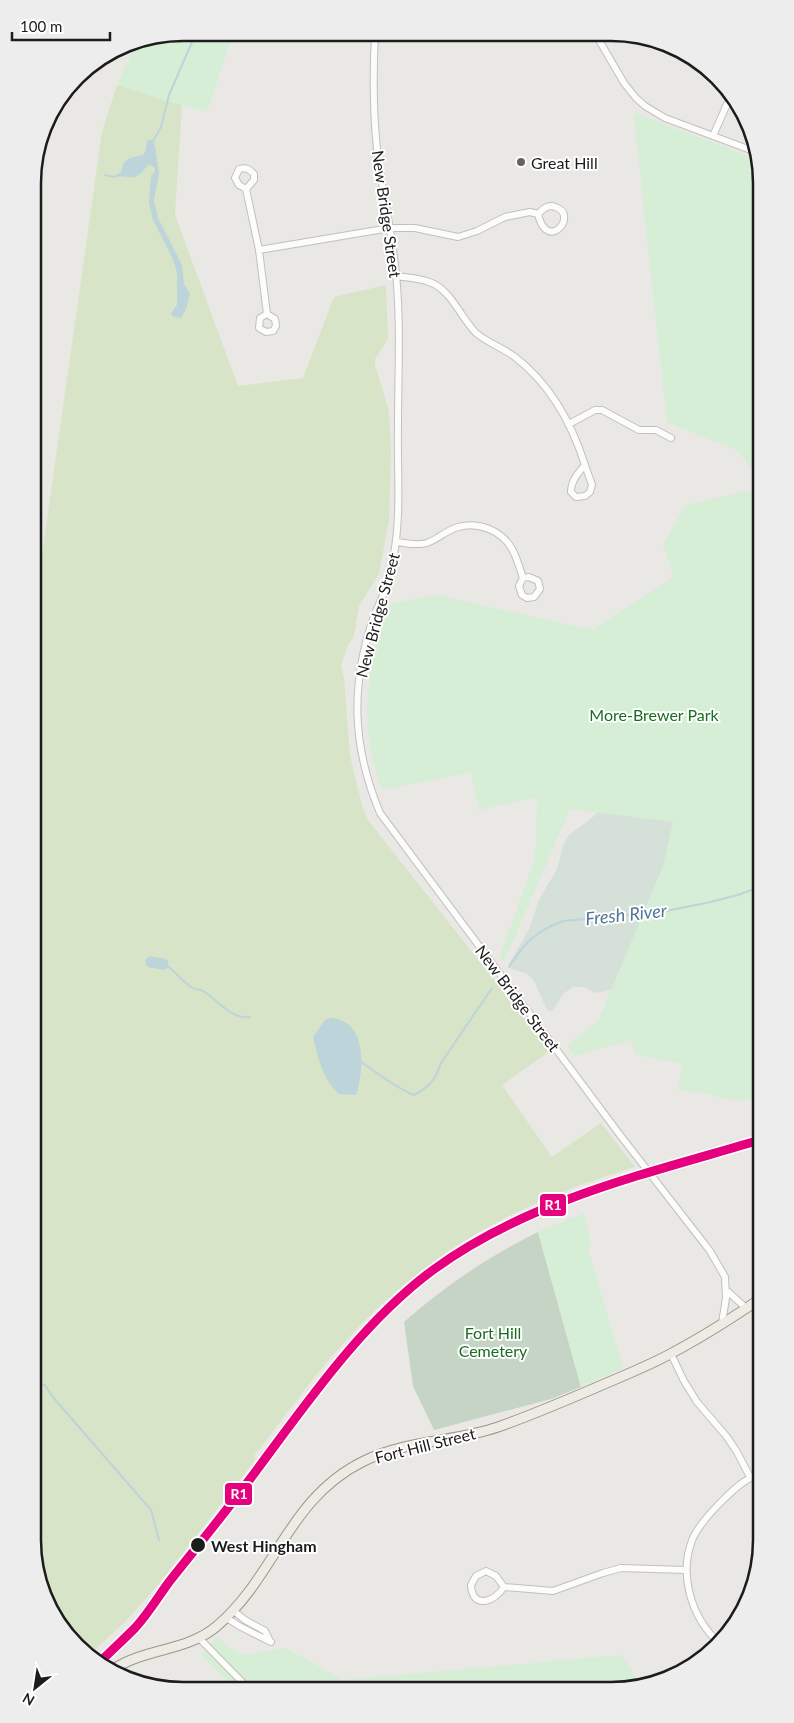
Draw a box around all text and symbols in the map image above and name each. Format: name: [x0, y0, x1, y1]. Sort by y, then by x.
scale bar: [12, 10, 110, 42]
text: 100 m: [20, 17, 62, 35]
street label: New Bridge Street: [369, 149, 405, 279]
place label: Great Hill: [531, 153, 598, 172]
marker: Great Hill: [515, 156, 527, 168]
street label: New Bridge Street: [351, 550, 403, 679]
park label: More-Brewer Park: [589, 705, 720, 724]
water label: Fresh River: [584, 899, 669, 929]
street label: New Bridge Street: [472, 941, 564, 1055]
line badge: R1: [539, 1193, 567, 1217]
text: R1: [544, 1196, 562, 1213]
park label: Fort Hill Cemetery: [459, 1323, 528, 1360]
street label: Fort Hill Street: [373, 1423, 477, 1467]
line badge: R1: [224, 1482, 253, 1506]
text: R1: [230, 1485, 248, 1502]
marker: West Hingham: [189, 1536, 207, 1554]
place label: West Hingham: [211, 1536, 317, 1555]
north arrow: [10, 1663, 60, 1713]
text: N: [19, 1690, 37, 1710]

